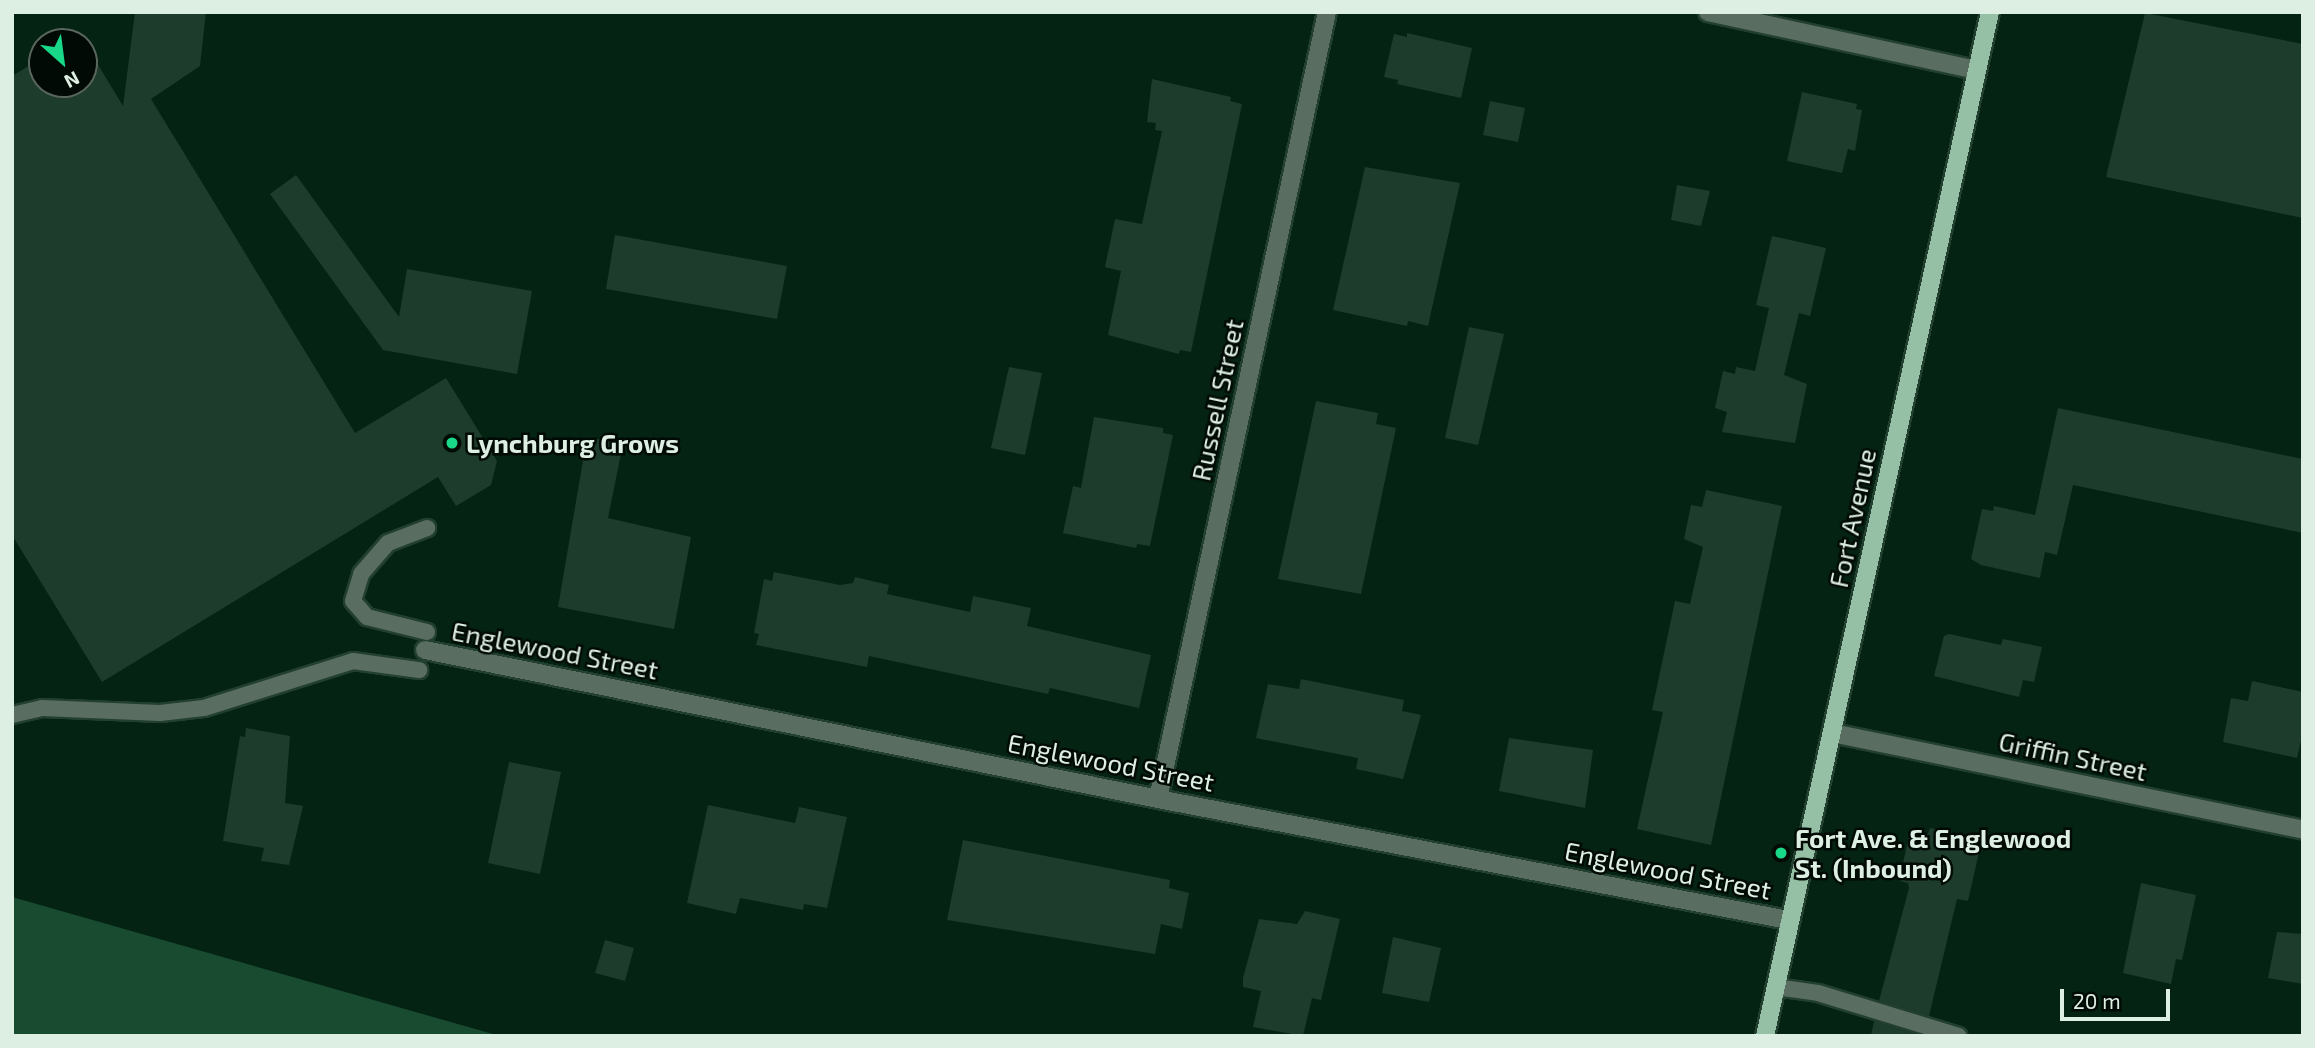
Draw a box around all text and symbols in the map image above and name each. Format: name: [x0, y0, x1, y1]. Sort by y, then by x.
north arrow: [28, 28, 98, 98]
text: N: [61, 67, 84, 94]
street label: Russell Street: [1185, 316, 1249, 484]
place label: Lynchburg Grows: [466, 427, 679, 459]
marker: Lynchburg Grows: [444, 435, 460, 451]
street label: Fort Avenue: [1822, 445, 1882, 591]
street label: Englewood Street: [449, 615, 661, 685]
street label: Griffin Street: [1996, 725, 2150, 787]
street label: Englewood Street: [1005, 727, 1217, 797]
place label: Fort Ave. & Englewood St. (Inbound): [1795, 822, 2072, 884]
street label: Englewood Street: [1562, 835, 1774, 905]
marker: Fort Ave. & Englewood St. (Inbound): [1773, 845, 1789, 861]
scale bar: [2063, 974, 2173, 1018]
text: 20 m: [2073, 988, 2121, 1013]

